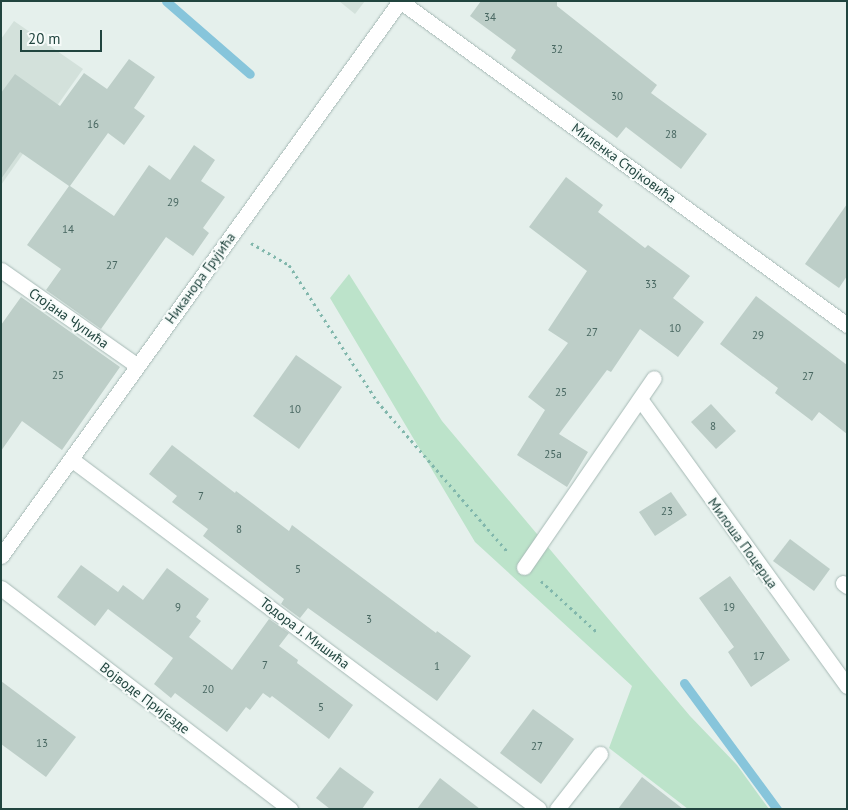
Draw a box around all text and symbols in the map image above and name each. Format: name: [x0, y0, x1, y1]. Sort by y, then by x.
house number: 34: [484, 10, 496, 24]
scale bar: [22, 20, 105, 52]
text: 20 m: [28, 29, 61, 48]
house number: 32: [551, 42, 563, 56]
house number: 30: [611, 89, 623, 103]
house number: 16: [87, 117, 99, 131]
street label: Миленка Стојковића: [569, 120, 679, 206]
house number: 28: [665, 127, 677, 141]
house number: 29: [167, 195, 179, 209]
house number: 14: [62, 222, 74, 236]
street label: Никанора Грујића: [161, 229, 239, 327]
house number: 27: [106, 258, 118, 272]
house number: 33: [645, 277, 657, 291]
street label: Стојана Чупића: [26, 284, 112, 352]
house number: 10: [669, 321, 681, 335]
house number: 27: [586, 325, 598, 339]
house number: 29: [752, 328, 764, 342]
house number: 25: [52, 368, 64, 382]
house number: 27: [802, 369, 814, 383]
house number: 25: [555, 385, 567, 399]
house number: 10: [289, 402, 301, 416]
house number: 8: [710, 419, 716, 433]
house number: 25a: [544, 447, 562, 461]
house number: 7: [198, 489, 204, 503]
street label: Милоша Поцерца: [704, 494, 782, 592]
house number: 23: [661, 504, 673, 518]
house number: 8: [236, 522, 242, 536]
house number: 5: [295, 562, 301, 576]
street label: Тодора Ј. Мишића: [256, 594, 354, 672]
house number: 9: [175, 600, 181, 614]
house number: 19: [723, 600, 735, 614]
house number: 3: [366, 612, 372, 626]
house number: 17: [753, 649, 765, 663]
house number: 7: [262, 658, 268, 672]
street label: Војводе Пријезде: [97, 659, 193, 737]
house number: 1: [434, 659, 440, 673]
house number: 20: [202, 682, 214, 696]
house number: 5: [318, 700, 324, 714]
house number: 13: [36, 736, 48, 750]
house number: 27: [531, 739, 543, 753]

